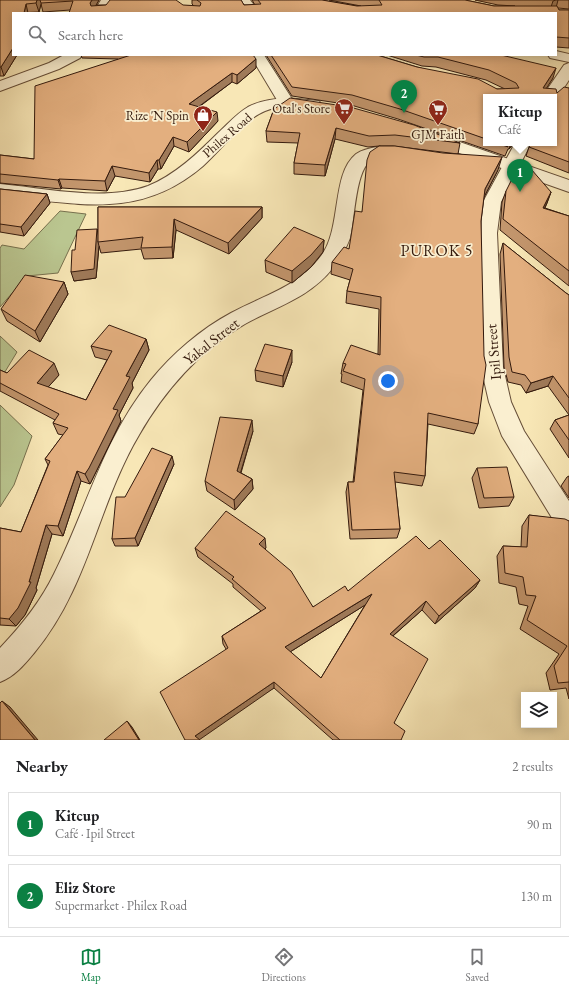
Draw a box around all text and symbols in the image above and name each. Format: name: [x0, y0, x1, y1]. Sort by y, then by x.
search box: [12, 12, 557, 56]
icon: search: [26, 23, 48, 45]
text: Search here: [58, 25, 123, 44]
pin: 2: [391, 80, 417, 113]
popup: [483, 94, 557, 146]
supermarket icon: Otal's Store: [333, 97, 355, 125]
supermarket icon: GJM Faith: [427, 98, 449, 126]
place label: Otal's Store: [272, 100, 330, 117]
text: Kitcup: [498, 102, 542, 121]
shop icon: Rize 'N Spin: [192, 104, 214, 132]
place label: Rize 'N Spin: [126, 107, 189, 124]
street label: Philex Road: [199, 108, 256, 161]
text: Café: [498, 121, 521, 138]
place label: GJM Faith: [411, 126, 465, 143]
pin: 1: [507, 159, 533, 192]
district label: PUROK 5: [400, 240, 474, 261]
street label: Yakal Street: [179, 313, 243, 369]
street label: Ipil Street: [481, 323, 505, 381]
your location: [378, 371, 398, 391]
map controls: [521, 692, 557, 728]
button: layers: [521, 692, 557, 728]
text: Nearby: [16, 755, 68, 777]
text: 2 results: [512, 758, 553, 775]
text: Kitcup: [55, 806, 99, 825]
text: 1: [27, 816, 33, 833]
text: 90 m: [527, 816, 552, 833]
text: Café · Ipil Street: [55, 825, 135, 842]
text: Eliz Store: [55, 878, 115, 897]
text: 2: [27, 888, 33, 905]
text: 130 m: [521, 888, 552, 905]
text: Supermarket · Philex Road: [55, 897, 187, 914]
tab: Map: [80, 946, 102, 984]
tab: Directions: [262, 946, 306, 984]
tab: Saved: [466, 946, 489, 984]

